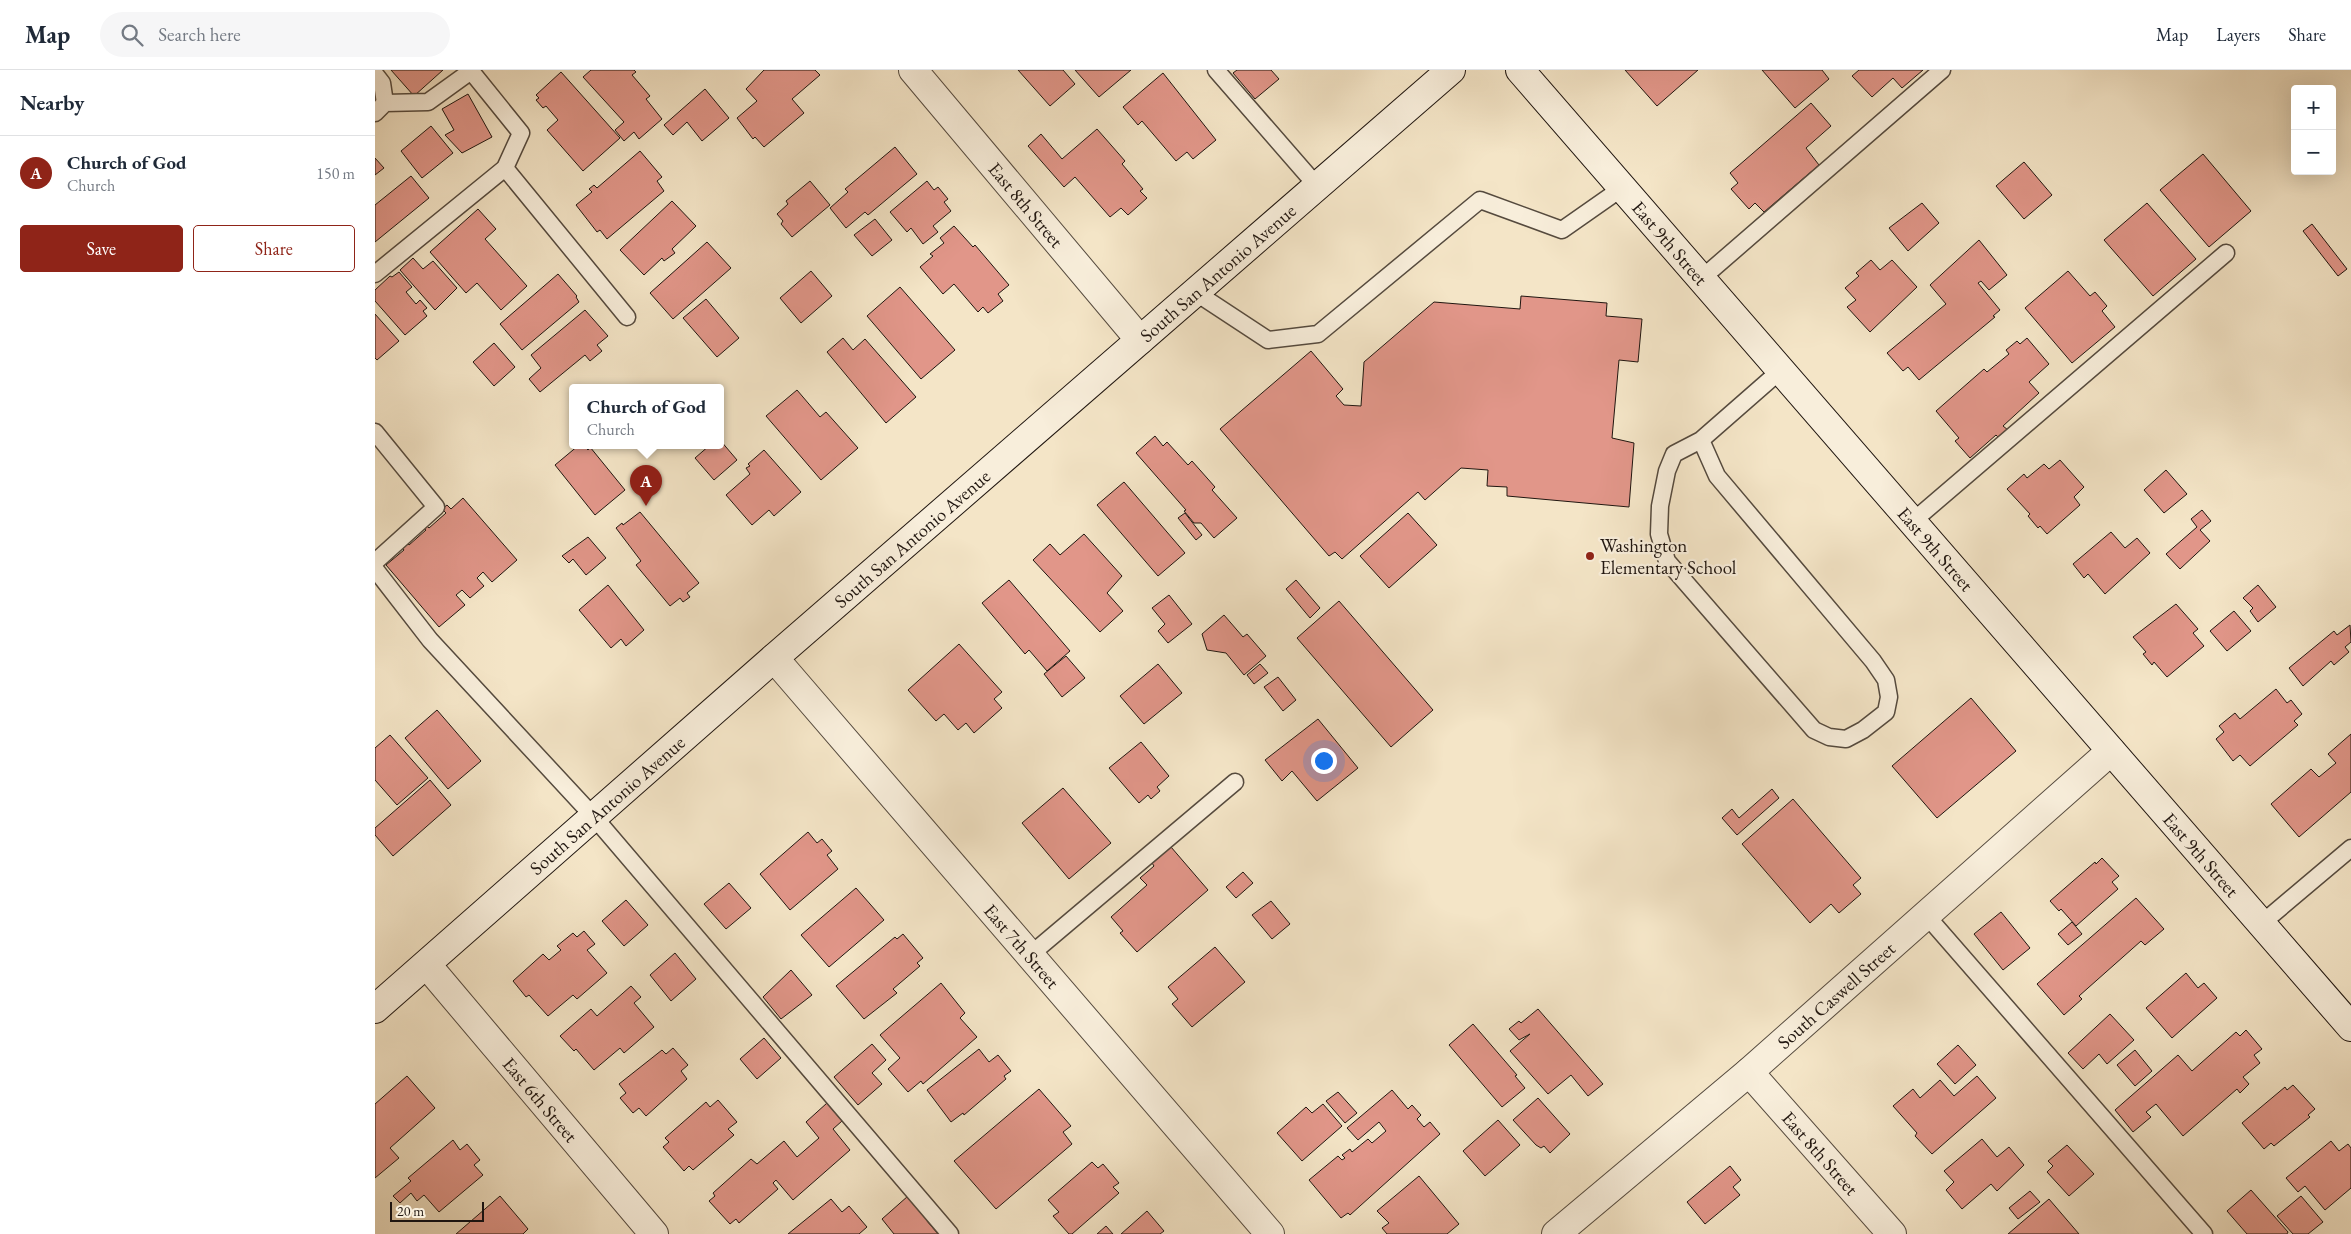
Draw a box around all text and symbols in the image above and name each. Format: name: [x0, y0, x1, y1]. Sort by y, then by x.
search box: [100, 12, 450, 57]
text: Map: [25, 19, 70, 50]
icon: search: [118, 21, 146, 49]
text: Search here: [158, 22, 241, 47]
text: Map: [2156, 23, 2188, 46]
text: Layers: [2216, 23, 2260, 46]
text: Share: [2288, 23, 2326, 46]
map controls: [2291, 85, 2336, 175]
button: +: [2291, 85, 2336, 130]
text: Nearby: [20, 89, 84, 116]
button: −: [2291, 130, 2336, 175]
text: Church of God: [67, 150, 187, 175]
street label: East 8th Street: [983, 157, 1069, 253]
text: A: [30, 163, 42, 184]
text: 150 m: [316, 163, 355, 184]
text: Church: [67, 175, 115, 196]
street label: East 9th Street: [1627, 195, 1714, 290]
street label: South San Antonio Avenue: [1134, 198, 1301, 347]
button: Save: [20, 225, 183, 272]
button: Share: [193, 225, 355, 272]
popup: [569, 384, 724, 449]
text: Church of God: [587, 394, 706, 419]
text: Church: [587, 419, 635, 440]
street label: South San Antonio Avenue: [828, 464, 995, 613]
pin: A: [630, 465, 662, 506]
street label: East 9th Street: [1892, 501, 1979, 596]
place label: Washington Elementary School: [1600, 533, 1737, 580]
marker: Washington Elementary School: [1584, 550, 1596, 562]
street label: South San Antonio Avenue: [524, 730, 690, 880]
your location: [1311, 748, 1337, 774]
street label: East 9th Street: [2158, 807, 2245, 902]
street label: East 7th Street: [978, 898, 1065, 994]
street label: South Caswell Street: [1771, 936, 1900, 1054]
street label: East 6th Street: [497, 1052, 584, 1147]
street label: East 8th Street: [1777, 1106, 1864, 1200]
scale bar: [390, 1199, 484, 1222]
text: 20 m: [397, 1202, 424, 1220]

